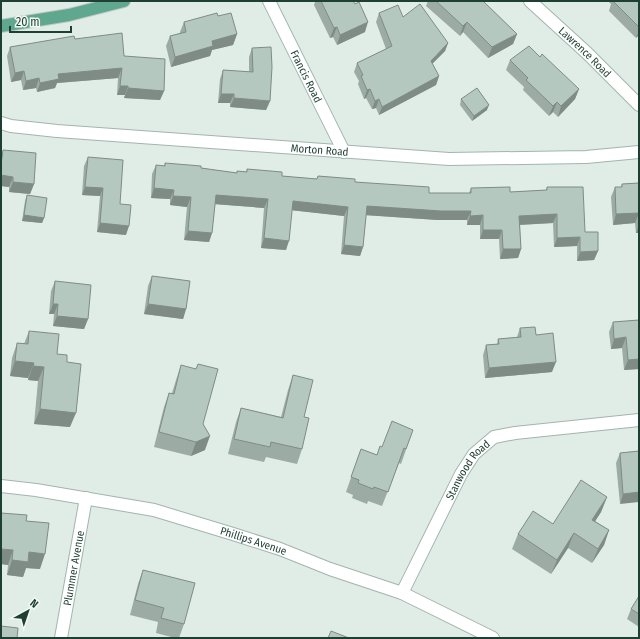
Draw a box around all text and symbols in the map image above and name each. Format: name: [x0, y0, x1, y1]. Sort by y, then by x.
scale bar: [10, 8, 71, 34]
text: 20 m: [16, 15, 40, 29]
street label: Lawrence Road: [556, 24, 614, 80]
street label: Francis Road: [287, 48, 324, 105]
street label: Morton Road: [290, 142, 349, 159]
street label: Stanwood Road: [443, 437, 493, 502]
street label: Phillips Avenue: [219, 524, 288, 558]
street label: Plummer Avenue: [61, 530, 87, 607]
north arrow: [8, 591, 48, 631]
text: N: [27, 597, 41, 611]

